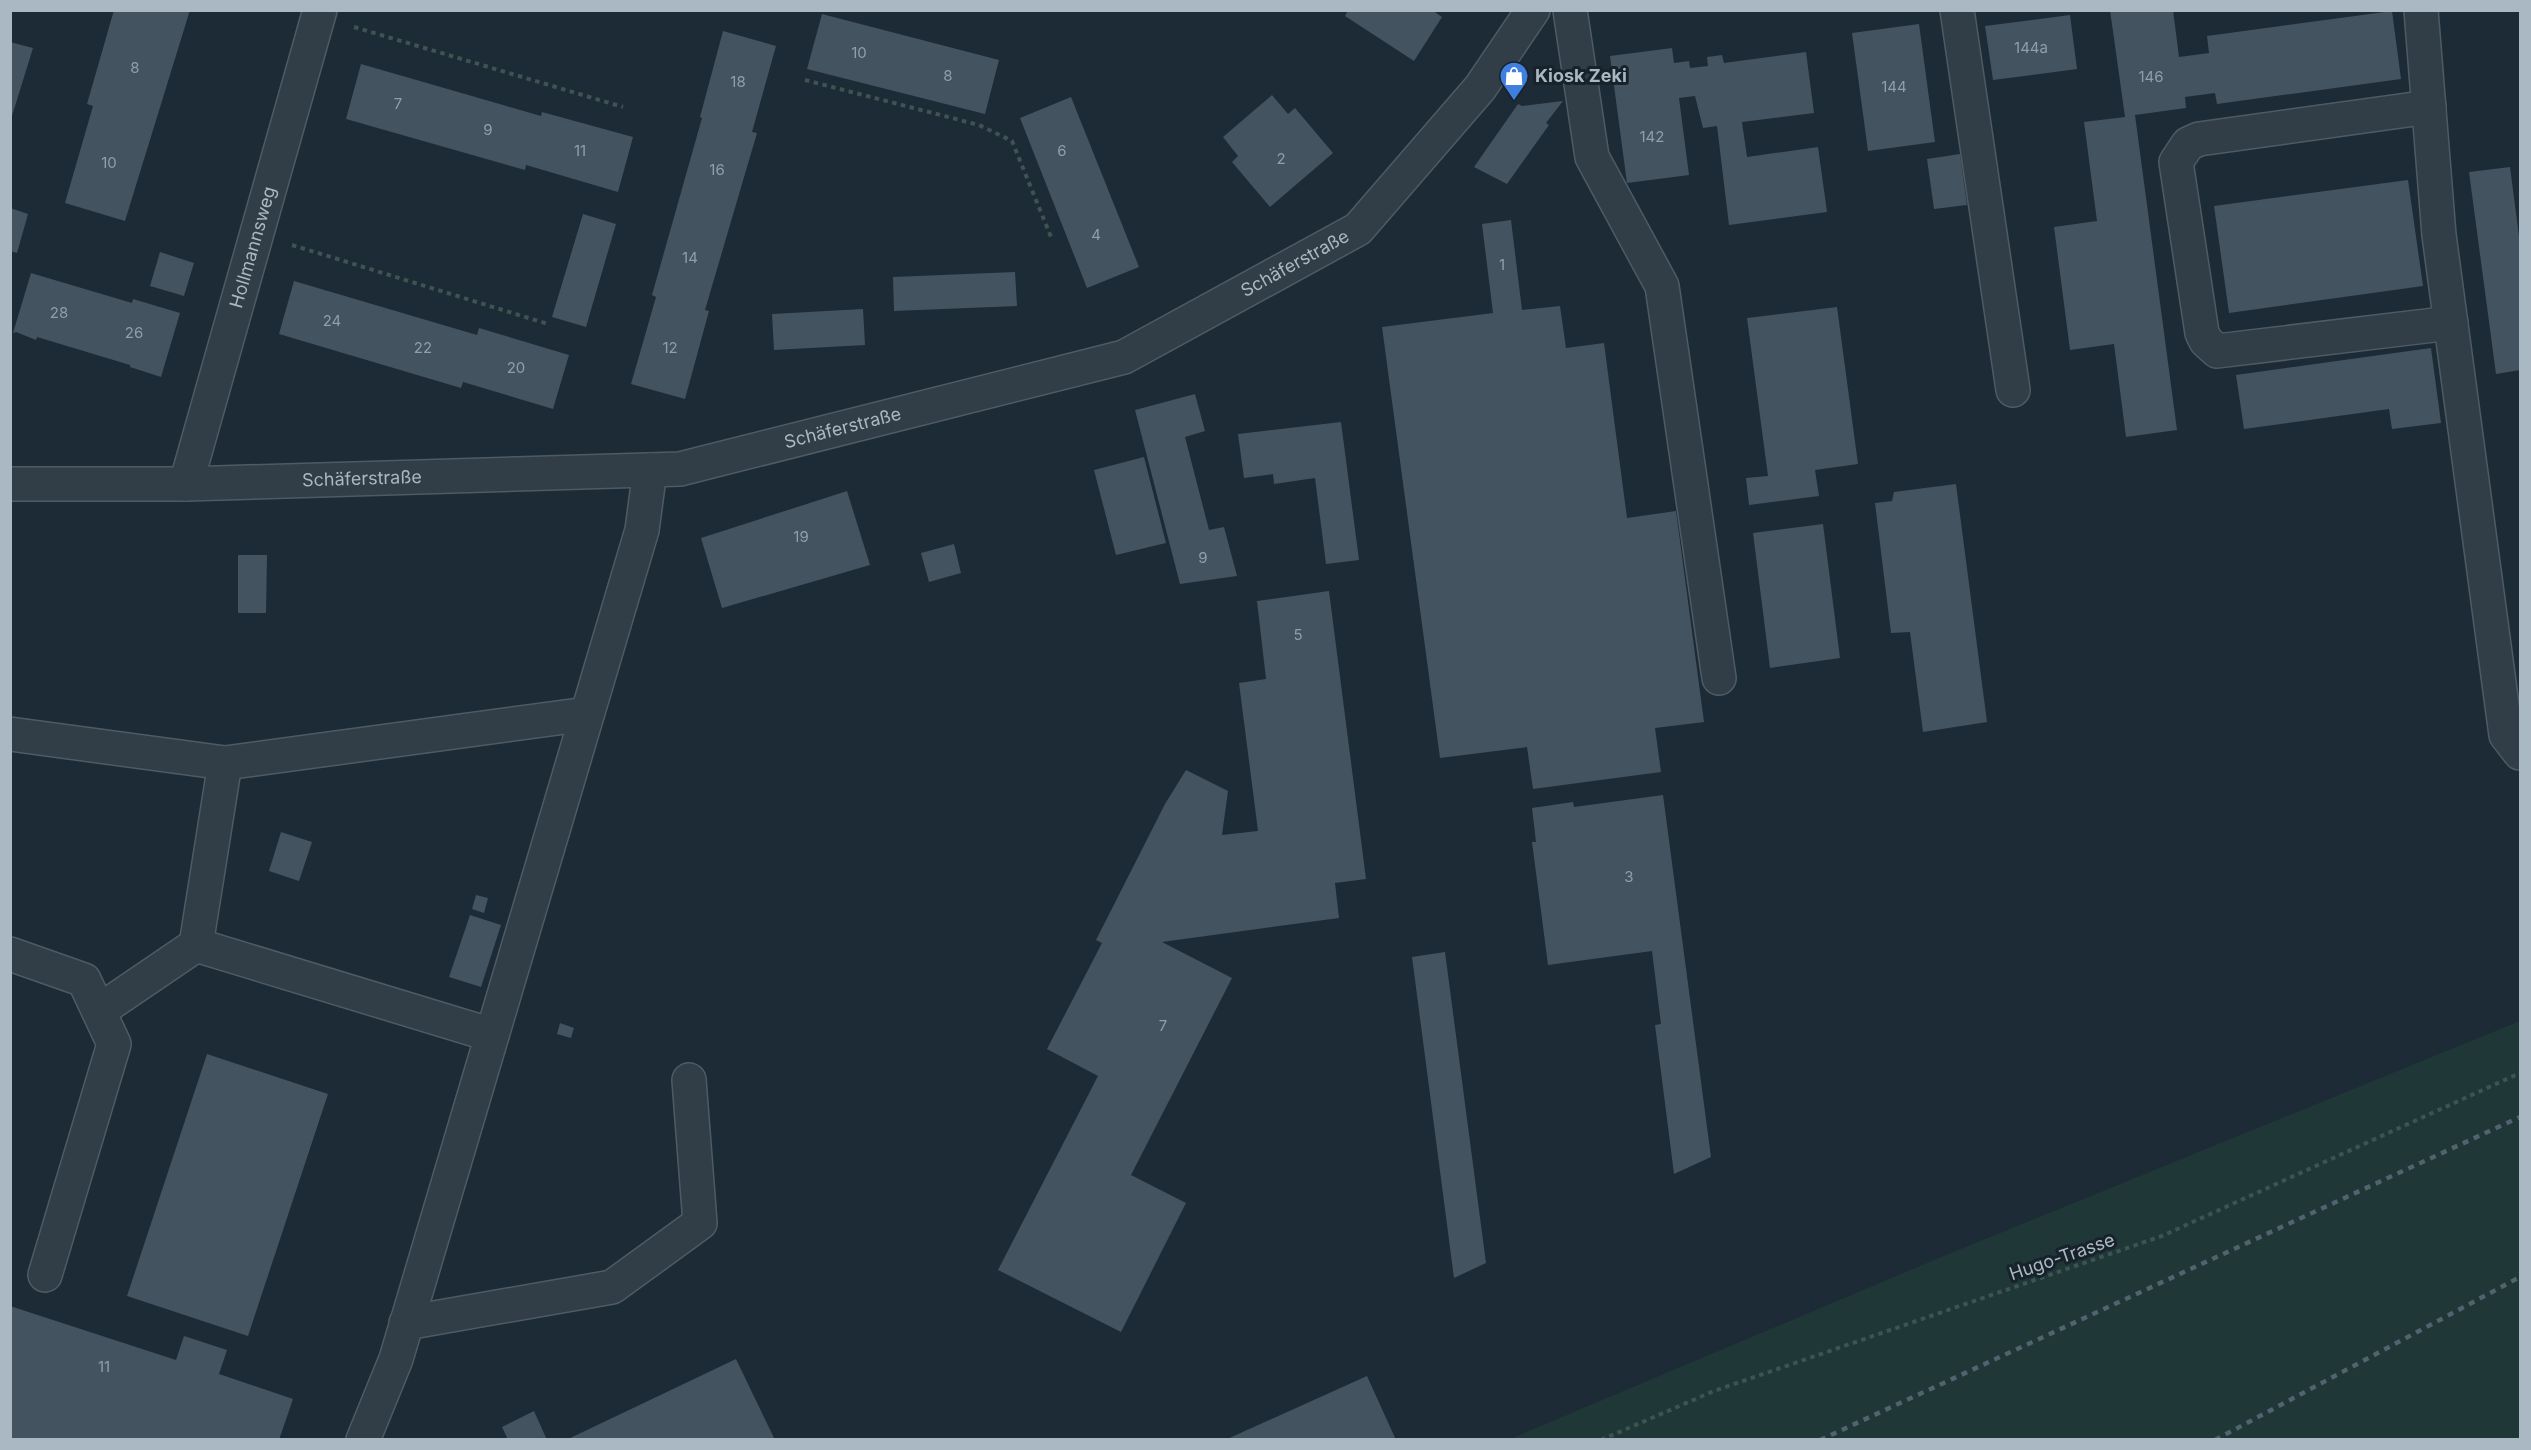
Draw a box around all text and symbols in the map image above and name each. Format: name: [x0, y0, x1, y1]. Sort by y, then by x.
house number: 144a: [2014, 38, 2048, 57]
house number: 10: [851, 43, 867, 62]
house number: 8: [130, 58, 140, 77]
shop icon: Kiosk Zeki: [1498, 60, 1530, 102]
place label: Kiosk Zeki: [1535, 65, 1627, 86]
house number: 8: [943, 66, 953, 85]
house number: 146: [2138, 67, 2164, 86]
house number: 18: [730, 72, 746, 91]
house number: 144: [1881, 77, 1907, 96]
house number: 7: [394, 94, 402, 113]
house number: 9: [483, 120, 493, 139]
house number: 142: [1640, 127, 1664, 146]
house number: 11: [574, 141, 586, 160]
house number: 6: [1057, 141, 1067, 160]
house number: 2: [1276, 149, 1286, 168]
house number: 10: [101, 153, 117, 172]
house number: 16: [709, 160, 725, 179]
street label: Hollmannsweg: [225, 184, 280, 310]
house number: 4: [1091, 225, 1101, 244]
street label: Schäferstraße: [1237, 225, 1352, 301]
house number: 14: [682, 248, 698, 267]
house number: 1: [1499, 255, 1505, 274]
house number: 28: [50, 303, 68, 322]
house number: 24: [323, 311, 341, 330]
house number: 26: [125, 323, 143, 342]
house number: 22: [414, 338, 432, 357]
house number: 12: [662, 338, 678, 357]
house number: 20: [507, 358, 525, 377]
street label: Schäferstraße: [782, 403, 903, 452]
street label: Schäferstraße: [302, 466, 422, 490]
house number: 19: [793, 527, 809, 546]
house number: 9: [1198, 548, 1208, 567]
house number: 5: [1293, 625, 1303, 644]
house number: 3: [1624, 867, 1634, 886]
house number: 7: [1159, 1016, 1167, 1035]
street label: Hugo-Trasse: [2007, 1229, 2117, 1284]
house number: 11: [98, 1357, 110, 1376]

